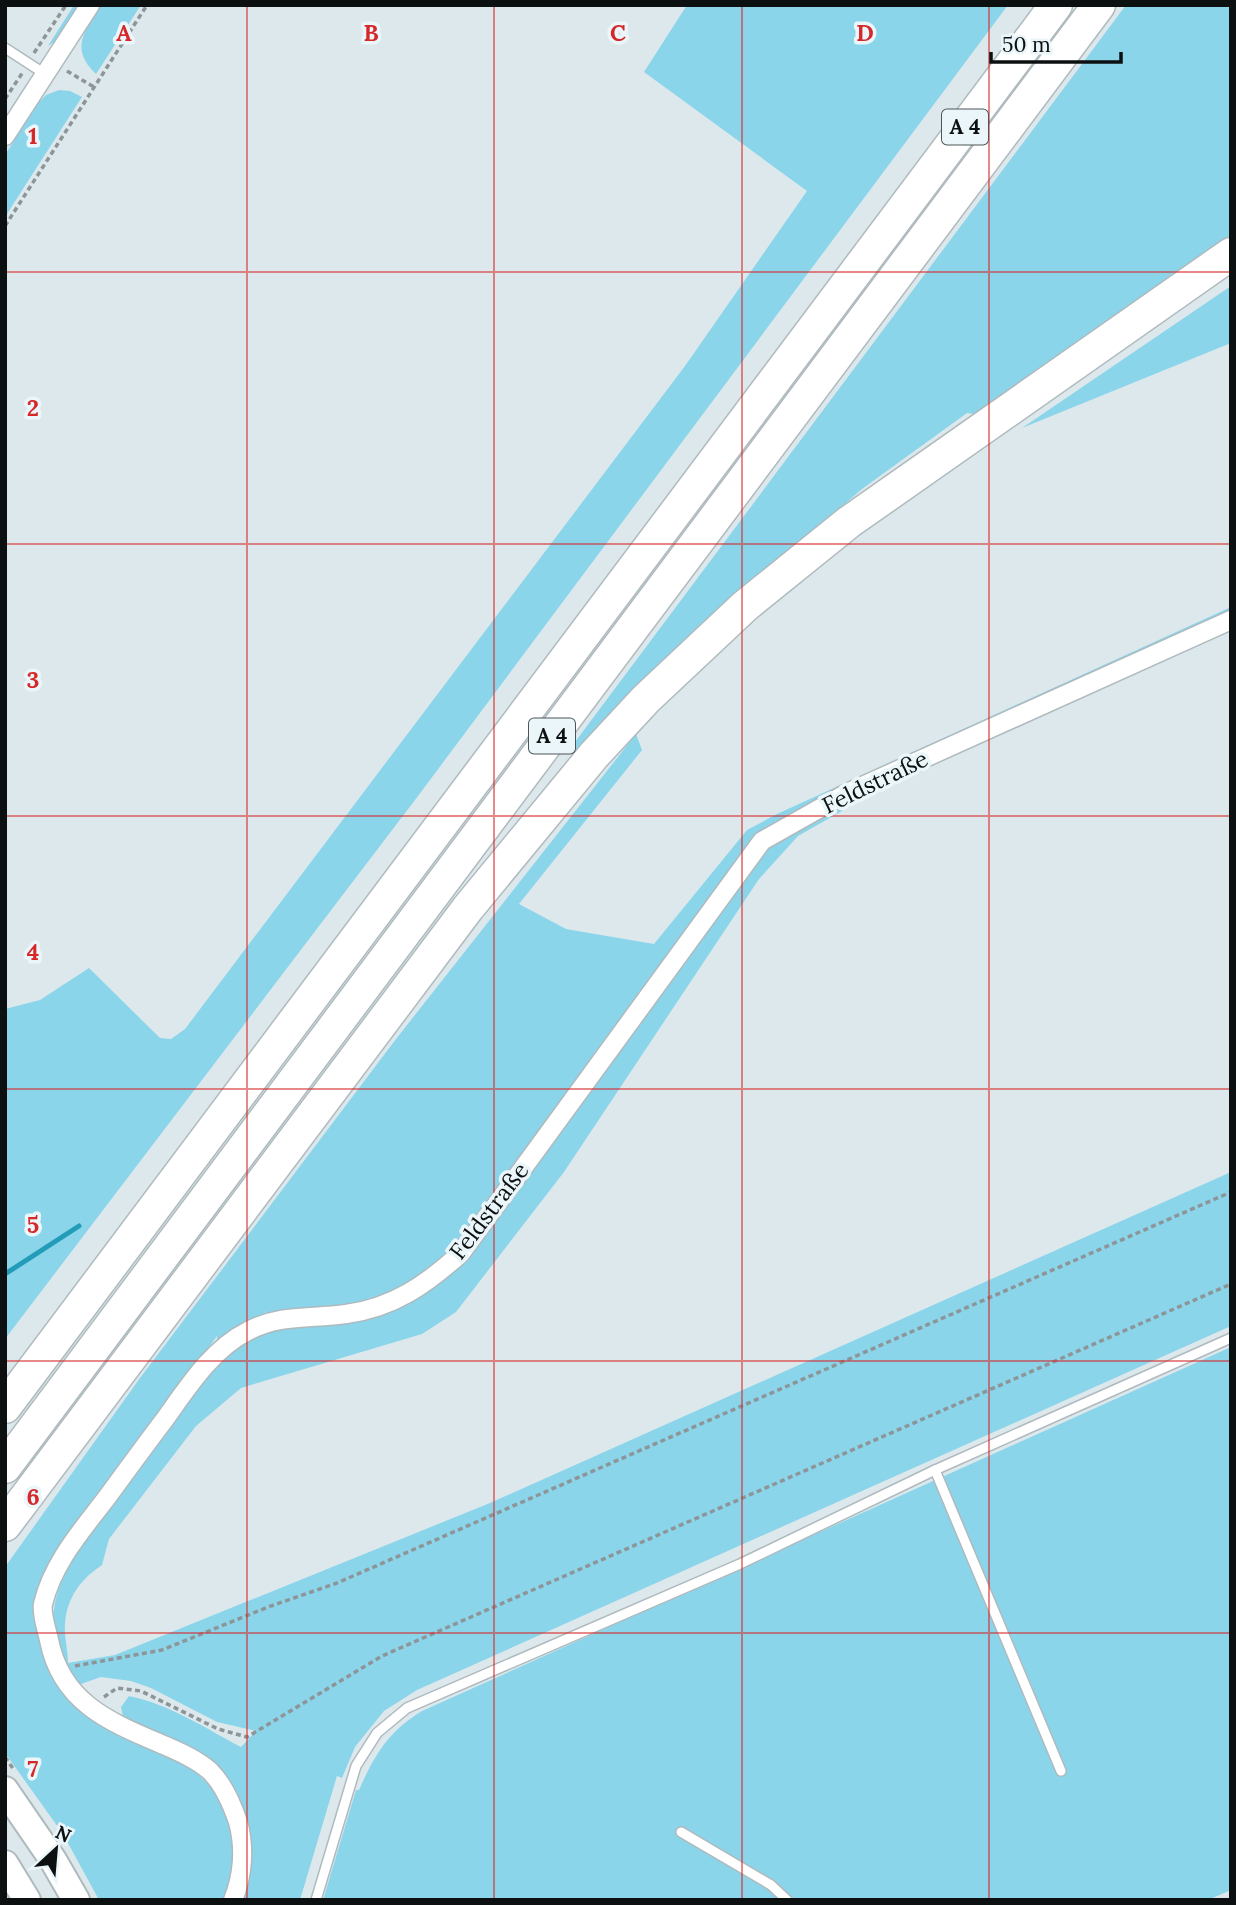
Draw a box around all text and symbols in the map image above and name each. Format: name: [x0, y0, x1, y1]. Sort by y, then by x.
text: A: [116, 18, 132, 47]
text: B: [363, 18, 379, 47]
text: C: [610, 18, 626, 47]
text: D: [856, 18, 874, 47]
scale bar: [991, 21, 1120, 65]
text: 50 m: [1002, 31, 1051, 58]
road number: A 4: [942, 110, 988, 144]
text: 1: [28, 121, 38, 150]
text: 2: [27, 393, 39, 422]
text: 3: [27, 665, 39, 694]
road number: A 4: [529, 718, 575, 754]
street label: Feldstraße: [817, 744, 932, 820]
text: 4: [27, 937, 39, 966]
street label: Feldstraße: [443, 1156, 535, 1265]
text: 5: [27, 1210, 39, 1239]
text: 6: [26, 1482, 40, 1511]
text: 7: [28, 1754, 39, 1783]
north arrow: [21, 1814, 91, 1884]
text: N: [52, 1820, 76, 1848]

